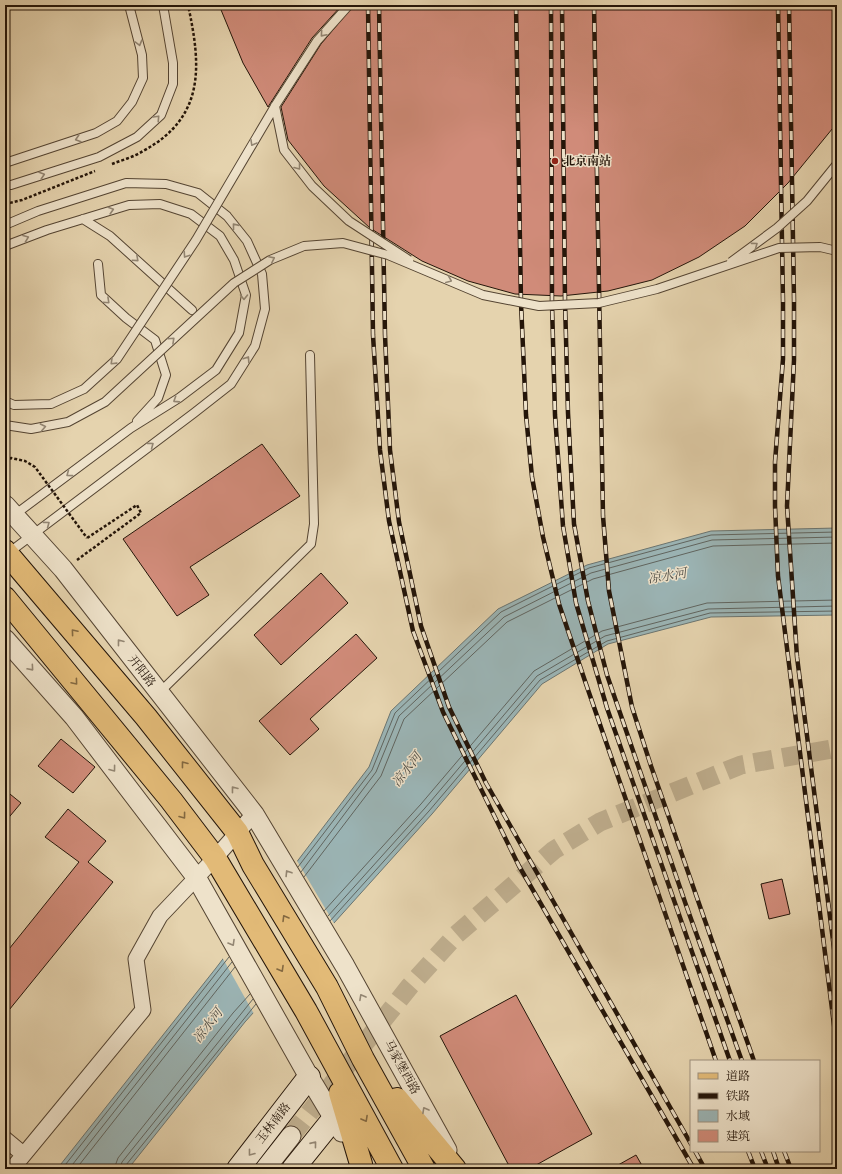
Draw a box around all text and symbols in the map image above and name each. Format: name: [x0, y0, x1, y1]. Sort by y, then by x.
one-way arrow: [320, 29, 328, 37]
one-way arrow: [134, 40, 142, 46]
one-way arrow: [152, 115, 160, 123]
one-way arrow: [74, 134, 81, 143]
one-way arrow: [250, 139, 257, 146]
place label: 北京南站: [563, 154, 611, 169]
marker: 北京南站: [550, 156, 560, 166]
one-way arrow: [293, 163, 300, 170]
one-way arrow: [39, 171, 46, 180]
one-way arrow: [107, 206, 114, 215]
one-way arrow: [232, 224, 239, 231]
one-way arrow: [22, 234, 29, 242]
one-way arrow: [751, 242, 758, 249]
one-way arrow: [183, 251, 191, 258]
one-way arrow: [131, 254, 139, 262]
one-way arrow: [268, 256, 276, 264]
one-way arrow: [445, 276, 452, 284]
one-way arrow: [240, 294, 249, 300]
one-way arrow: [102, 296, 109, 303]
one-way arrow: [167, 338, 175, 345]
one-way arrow: [242, 356, 249, 363]
one-way arrow: [110, 358, 118, 365]
one-way arrow: [173, 395, 180, 402]
one-way arrow: [40, 423, 46, 431]
one-way arrow: [147, 443, 154, 450]
one-way arrow: [67, 469, 74, 476]
one-way arrow: [43, 521, 50, 528]
water label: 凉水河: [647, 565, 690, 588]
one-way arrow: [71, 629, 78, 636]
one-way arrow: [118, 640, 125, 647]
street label: 开阳路: [125, 653, 159, 690]
one-way arrow: [26, 663, 33, 671]
one-way arrow: [70, 677, 77, 685]
water label: 凉水河: [388, 748, 427, 791]
one-way arrow: [182, 761, 189, 768]
one-way arrow: [108, 764, 115, 771]
one-way arrow: [232, 787, 239, 794]
one-way arrow: [178, 811, 185, 818]
one-way arrow: [286, 870, 293, 877]
one-way arrow: [282, 915, 290, 922]
one-way arrow: [228, 939, 235, 946]
one-way arrow: [276, 965, 283, 972]
one-way arrow: [360, 994, 367, 1001]
water label: 凉水河: [189, 1004, 228, 1047]
street label: 马家堡西路: [380, 1037, 423, 1097]
legend: [690, 1060, 820, 1152]
text: 道路: [726, 1069, 750, 1084]
text: 铁路: [726, 1089, 750, 1104]
street label: 玉林南路: [253, 1100, 294, 1147]
one-way arrow: [423, 1107, 430, 1115]
text: 水域: [726, 1109, 750, 1124]
one-way arrow: [360, 1115, 367, 1123]
text: 建筑: [726, 1129, 750, 1144]
one-way arrow: [309, 1141, 316, 1148]
one-way arrow: [248, 1148, 255, 1155]

